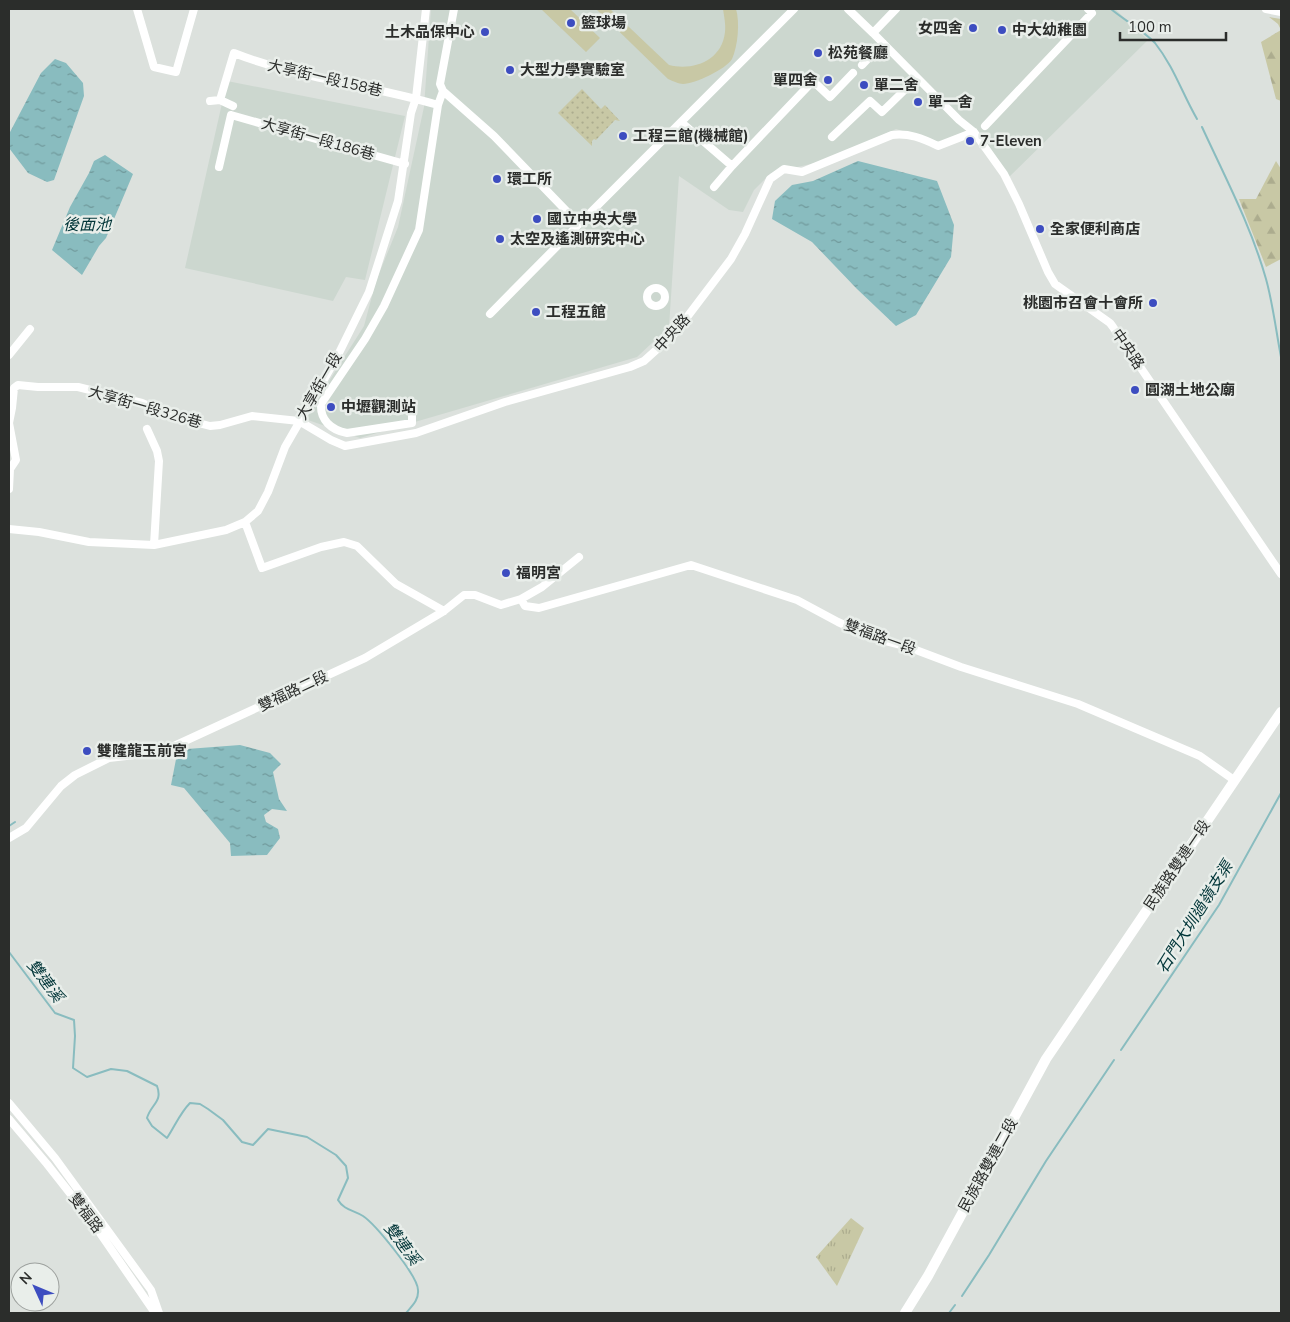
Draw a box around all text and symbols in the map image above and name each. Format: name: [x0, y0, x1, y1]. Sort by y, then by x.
scale bar: [1120, 10, 1226, 42]
place label: 籃球場: [581, 13, 626, 33]
marker: 籃球場: [565, 17, 577, 29]
text: 100 m: [1128, 17, 1172, 37]
place label: 女四舍: [918, 18, 963, 38]
place label: 中大幼稚園: [1012, 20, 1087, 40]
place label: 土木品保中心: [385, 22, 475, 42]
marker: 女四舍: [967, 22, 979, 34]
marker: 中大幼稚園: [996, 24, 1008, 36]
marker: 土木品保中心: [479, 26, 491, 38]
place label: 松苑餐廳: [828, 43, 888, 63]
marker: 松苑餐廳: [812, 47, 824, 59]
street label: 大享街一段158巷: [266, 55, 384, 101]
place label: 大型力學實驗室: [520, 60, 625, 80]
marker: 大型力學實驗室: [504, 64, 516, 76]
place label: 單四舍: [773, 70, 818, 90]
marker: 單四舍: [822, 74, 834, 86]
place label: 單二舍: [874, 75, 919, 95]
marker: 單二舍: [858, 79, 870, 91]
place label: 單一舍: [928, 92, 973, 112]
marker: 單一舍: [912, 96, 924, 108]
street label: 大享街一段186巷: [259, 113, 377, 165]
place label: 工程三館(機械館): [633, 126, 749, 146]
marker: 工程三館(機械館): [617, 130, 629, 142]
place label: 7-Eleven: [980, 131, 1042, 151]
marker: 7-Eleven: [964, 135, 976, 147]
place label: 環工所: [507, 169, 552, 189]
marker: 環工所: [491, 173, 503, 185]
place label: 國立中央大學: [547, 209, 637, 229]
marker: 國立中央大學: [531, 213, 543, 225]
water label: 後面池: [63, 214, 113, 236]
place label: 全家便利商店: [1050, 219, 1140, 239]
marker: 全家便利商店: [1034, 223, 1046, 235]
place label: 太空及遙測研究中心: [510, 229, 645, 249]
marker: 太空及遙測研究中心: [494, 233, 506, 245]
place label: 桃園市召會十會所: [1023, 293, 1143, 313]
marker: 桃園市召會十會所: [1147, 297, 1159, 309]
place label: 工程五館: [546, 302, 606, 322]
marker: 工程五館: [530, 306, 542, 318]
street label: 中央路: [650, 310, 694, 356]
street label: 中央路: [1107, 325, 1149, 373]
street label: 大享街一段: [292, 349, 346, 423]
place label: 圓湖土地公廟: [1145, 380, 1235, 400]
street label: 大享街一段326巷: [86, 381, 204, 433]
marker: 圓湖土地公廟: [1129, 384, 1141, 396]
place label: 中壢觀測站: [341, 397, 416, 417]
marker: 中壢觀測站: [325, 401, 337, 413]
place label: 福明宮: [516, 563, 561, 583]
marker: 福明宮: [500, 567, 512, 579]
street label: 雙福路一段: [841, 615, 919, 659]
street label: 雙福路二段: [255, 666, 331, 716]
place label: 雙隆龍玉前宮: [97, 741, 187, 761]
marker: 雙隆龍玉前宮: [81, 745, 93, 757]
street label: 民族路雙連一段: [1139, 816, 1215, 914]
water label: 石門大圳過嶺支渠: [1152, 855, 1239, 977]
water label: 雙連溪: [22, 955, 69, 1008]
street label: 民族路雙連二段: [954, 1114, 1022, 1216]
street label: 雙福路: [64, 1189, 108, 1237]
water label: 雙連溪: [379, 1218, 426, 1271]
north arrow: [10, 1262, 60, 1312]
text: N: [16, 1268, 36, 1289]

